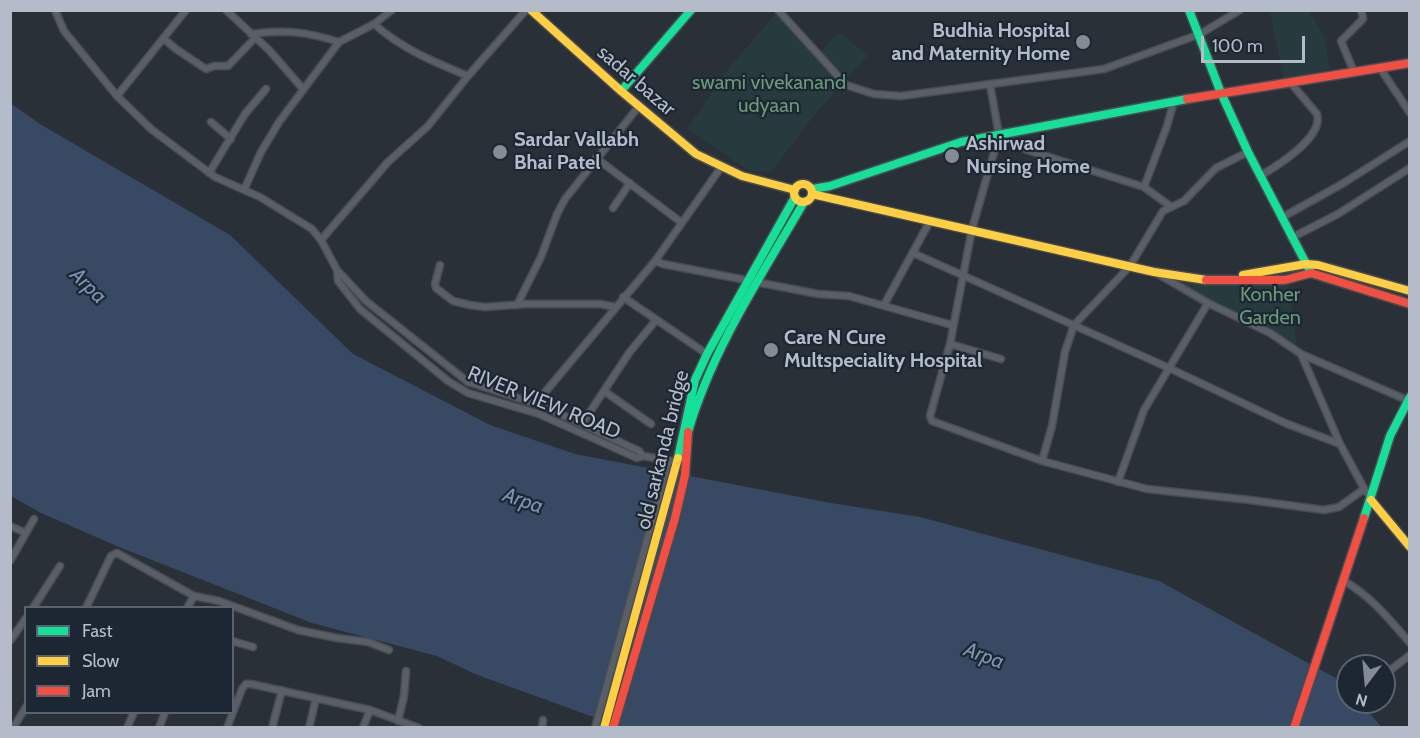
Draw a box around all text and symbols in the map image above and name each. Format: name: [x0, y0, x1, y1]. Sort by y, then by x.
place label: Budhia Hospital and Maternity Home: [892, 19, 1070, 66]
scale bar: [1204, 24, 1308, 62]
marker: Budhia Hospital and Maternity Home: [1074, 33, 1092, 51]
text: 100 m: [1212, 35, 1263, 57]
street label: sadar bazar: [592, 41, 680, 121]
park label: swami vivekanand udyaan: [692, 71, 846, 118]
place label: Sardar Vallabh Bhai Patel: [514, 128, 639, 175]
place label: Ashirwad Nursing Home: [966, 132, 1090, 179]
marker: Sardar Vallabh Bhai Patel: [491, 143, 509, 161]
marker: Ashirwad Nursing Home: [943, 147, 961, 165]
water label: Arpa: [65, 263, 111, 309]
park label: Konher Garden: [1239, 283, 1301, 330]
place label: Care N Cure Multspeciality Hospital: [784, 326, 982, 373]
marker: Care N Cure Multspeciality Hospital: [762, 341, 780, 359]
street label: RIVER VIEW ROAD: [464, 361, 624, 445]
street label: old sarkanda bridge: [632, 368, 694, 532]
water label: Arpa: [500, 482, 546, 520]
legend: [24, 606, 234, 714]
text: Fast: [82, 620, 113, 642]
water label: Arpa: [961, 637, 1007, 675]
text: Slow: [82, 650, 119, 672]
north arrow: [1336, 654, 1396, 714]
text: Jam: [82, 680, 111, 702]
text: N: [1353, 689, 1370, 711]

